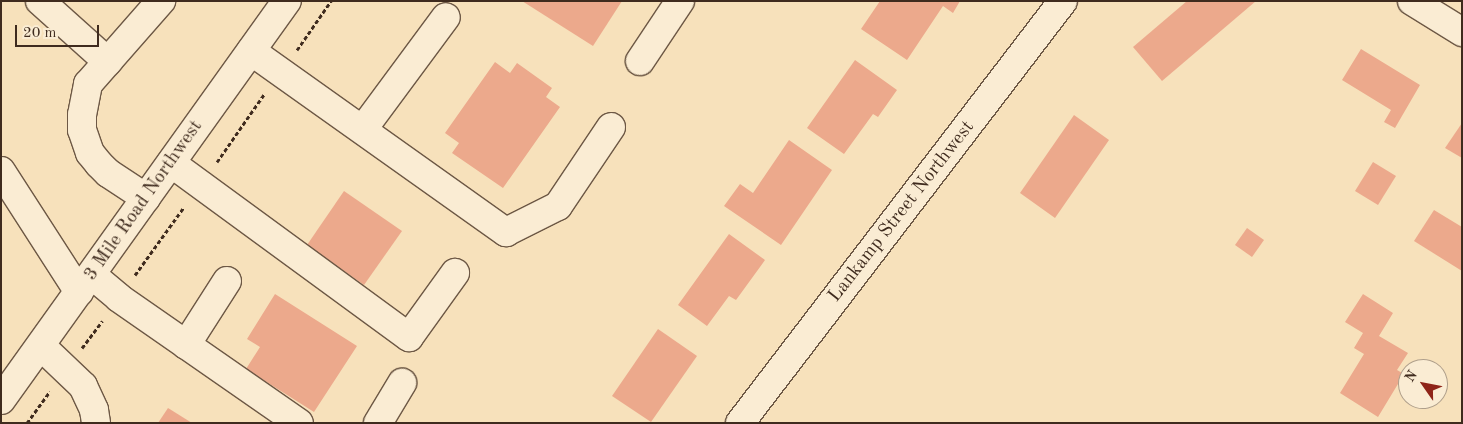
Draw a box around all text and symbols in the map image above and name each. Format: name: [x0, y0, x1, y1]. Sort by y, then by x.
scale bar: [18, 15, 101, 47]
text: 20 m: [23, 26, 57, 41]
street label: 3 Mile Road Northwest: [80, 116, 208, 286]
street label: Lankamp Street Northwest: [824, 117, 980, 307]
north arrow: [1398, 359, 1448, 409]
text: N: [1402, 368, 1420, 385]

